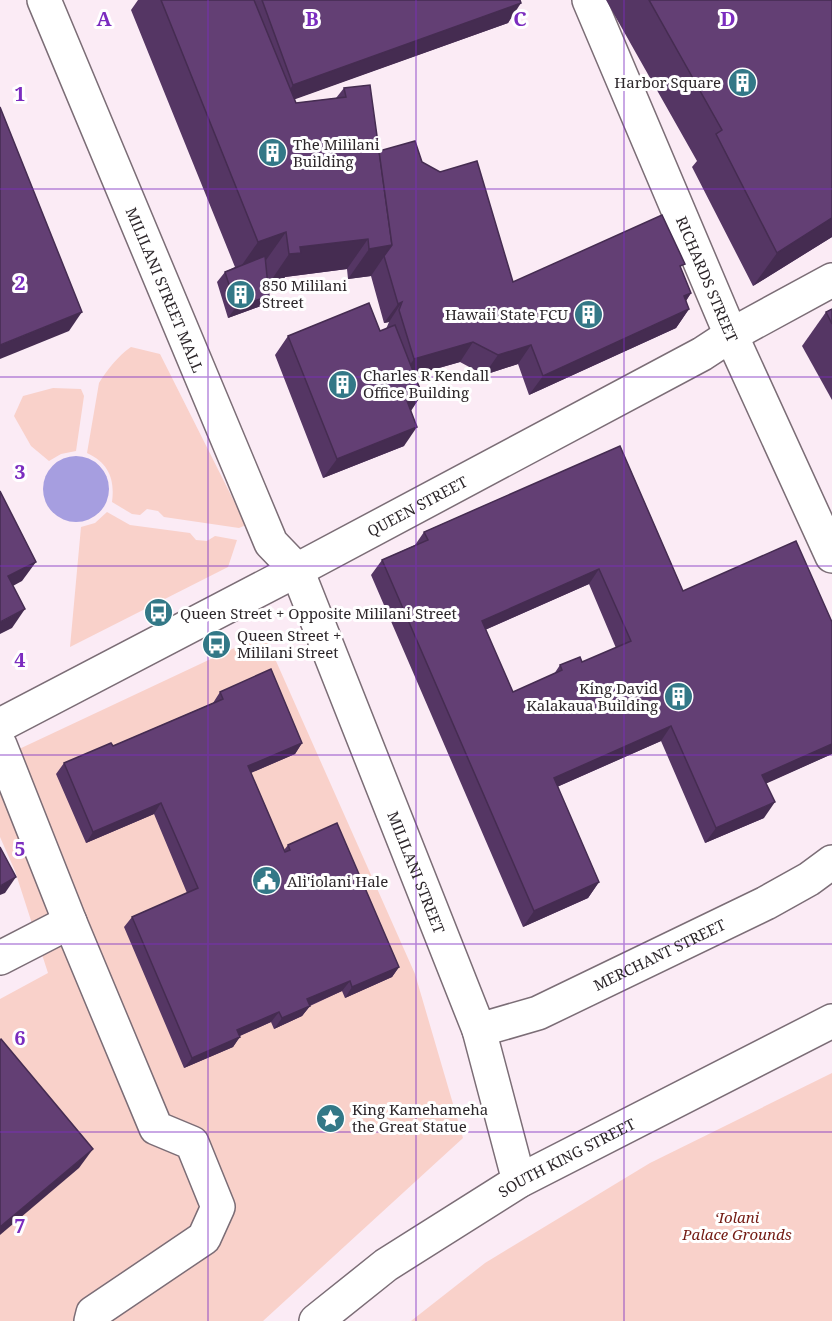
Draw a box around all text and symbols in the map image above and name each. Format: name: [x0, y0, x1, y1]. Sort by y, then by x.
text: A: [96, 5, 112, 32]
text: B: [305, 5, 319, 32]
text: C: [513, 5, 527, 32]
text: D: [720, 5, 736, 32]
building icon: Harbor Square: [726, 66, 758, 98]
place label: Harbor Square: [614, 72, 721, 92]
text: 1: [14, 80, 26, 107]
place label: The Mililani Building: [293, 134, 380, 171]
building icon: The Mililani Building: [256, 137, 288, 169]
street label: MILILANI STREET MALL: [122, 204, 209, 375]
street label: RICHARDS STREET: [672, 213, 743, 345]
text: 2: [14, 269, 26, 296]
place label: 850 Mililani Street: [262, 275, 347, 312]
building icon: 850 Mililani Street: [225, 278, 257, 310]
building icon: Hawaii State FCU: [573, 298, 605, 330]
place label: Hawaii State FCU: [445, 304, 568, 324]
place label: Charles R Kendall Office Building: [363, 365, 490, 402]
building icon: Charles R Kendall Office Building: [326, 368, 358, 400]
text: 3: [14, 458, 26, 485]
street label: QUEEN STREET: [363, 471, 471, 541]
bus stop icon: Queen Street + Opposite Mililani Street: [143, 597, 175, 629]
place label: Queen Street + Opposite Mililani Street: [180, 603, 457, 623]
place label: Queen Street + Mililani Street: [237, 625, 341, 662]
bus stop icon: Queen Street + Mililani Street: [200, 628, 232, 660]
text: 4: [14, 646, 26, 673]
place label: King David Kalakaua Building: [526, 678, 658, 715]
building icon: King David Kalakaua Building: [663, 681, 695, 713]
street label: MILILANI STREET: [383, 808, 450, 936]
text: 5: [14, 835, 26, 862]
public building icon: Ali'iolani Hale: [250, 865, 282, 897]
place label: Ali'iolani Hale: [287, 871, 388, 891]
street label: MERCHANT STREET: [590, 914, 728, 995]
text: 6: [14, 1024, 26, 1051]
place label: King Kamehameha the Great Statue: [352, 1099, 488, 1136]
place icon: King Kamehameha the Great Statue: [315, 1102, 347, 1134]
street label: SOUTH KING STREET: [494, 1113, 638, 1202]
park label: ʻIolani Palace Grounds: [681, 1207, 792, 1244]
text: 7: [14, 1212, 26, 1239]

